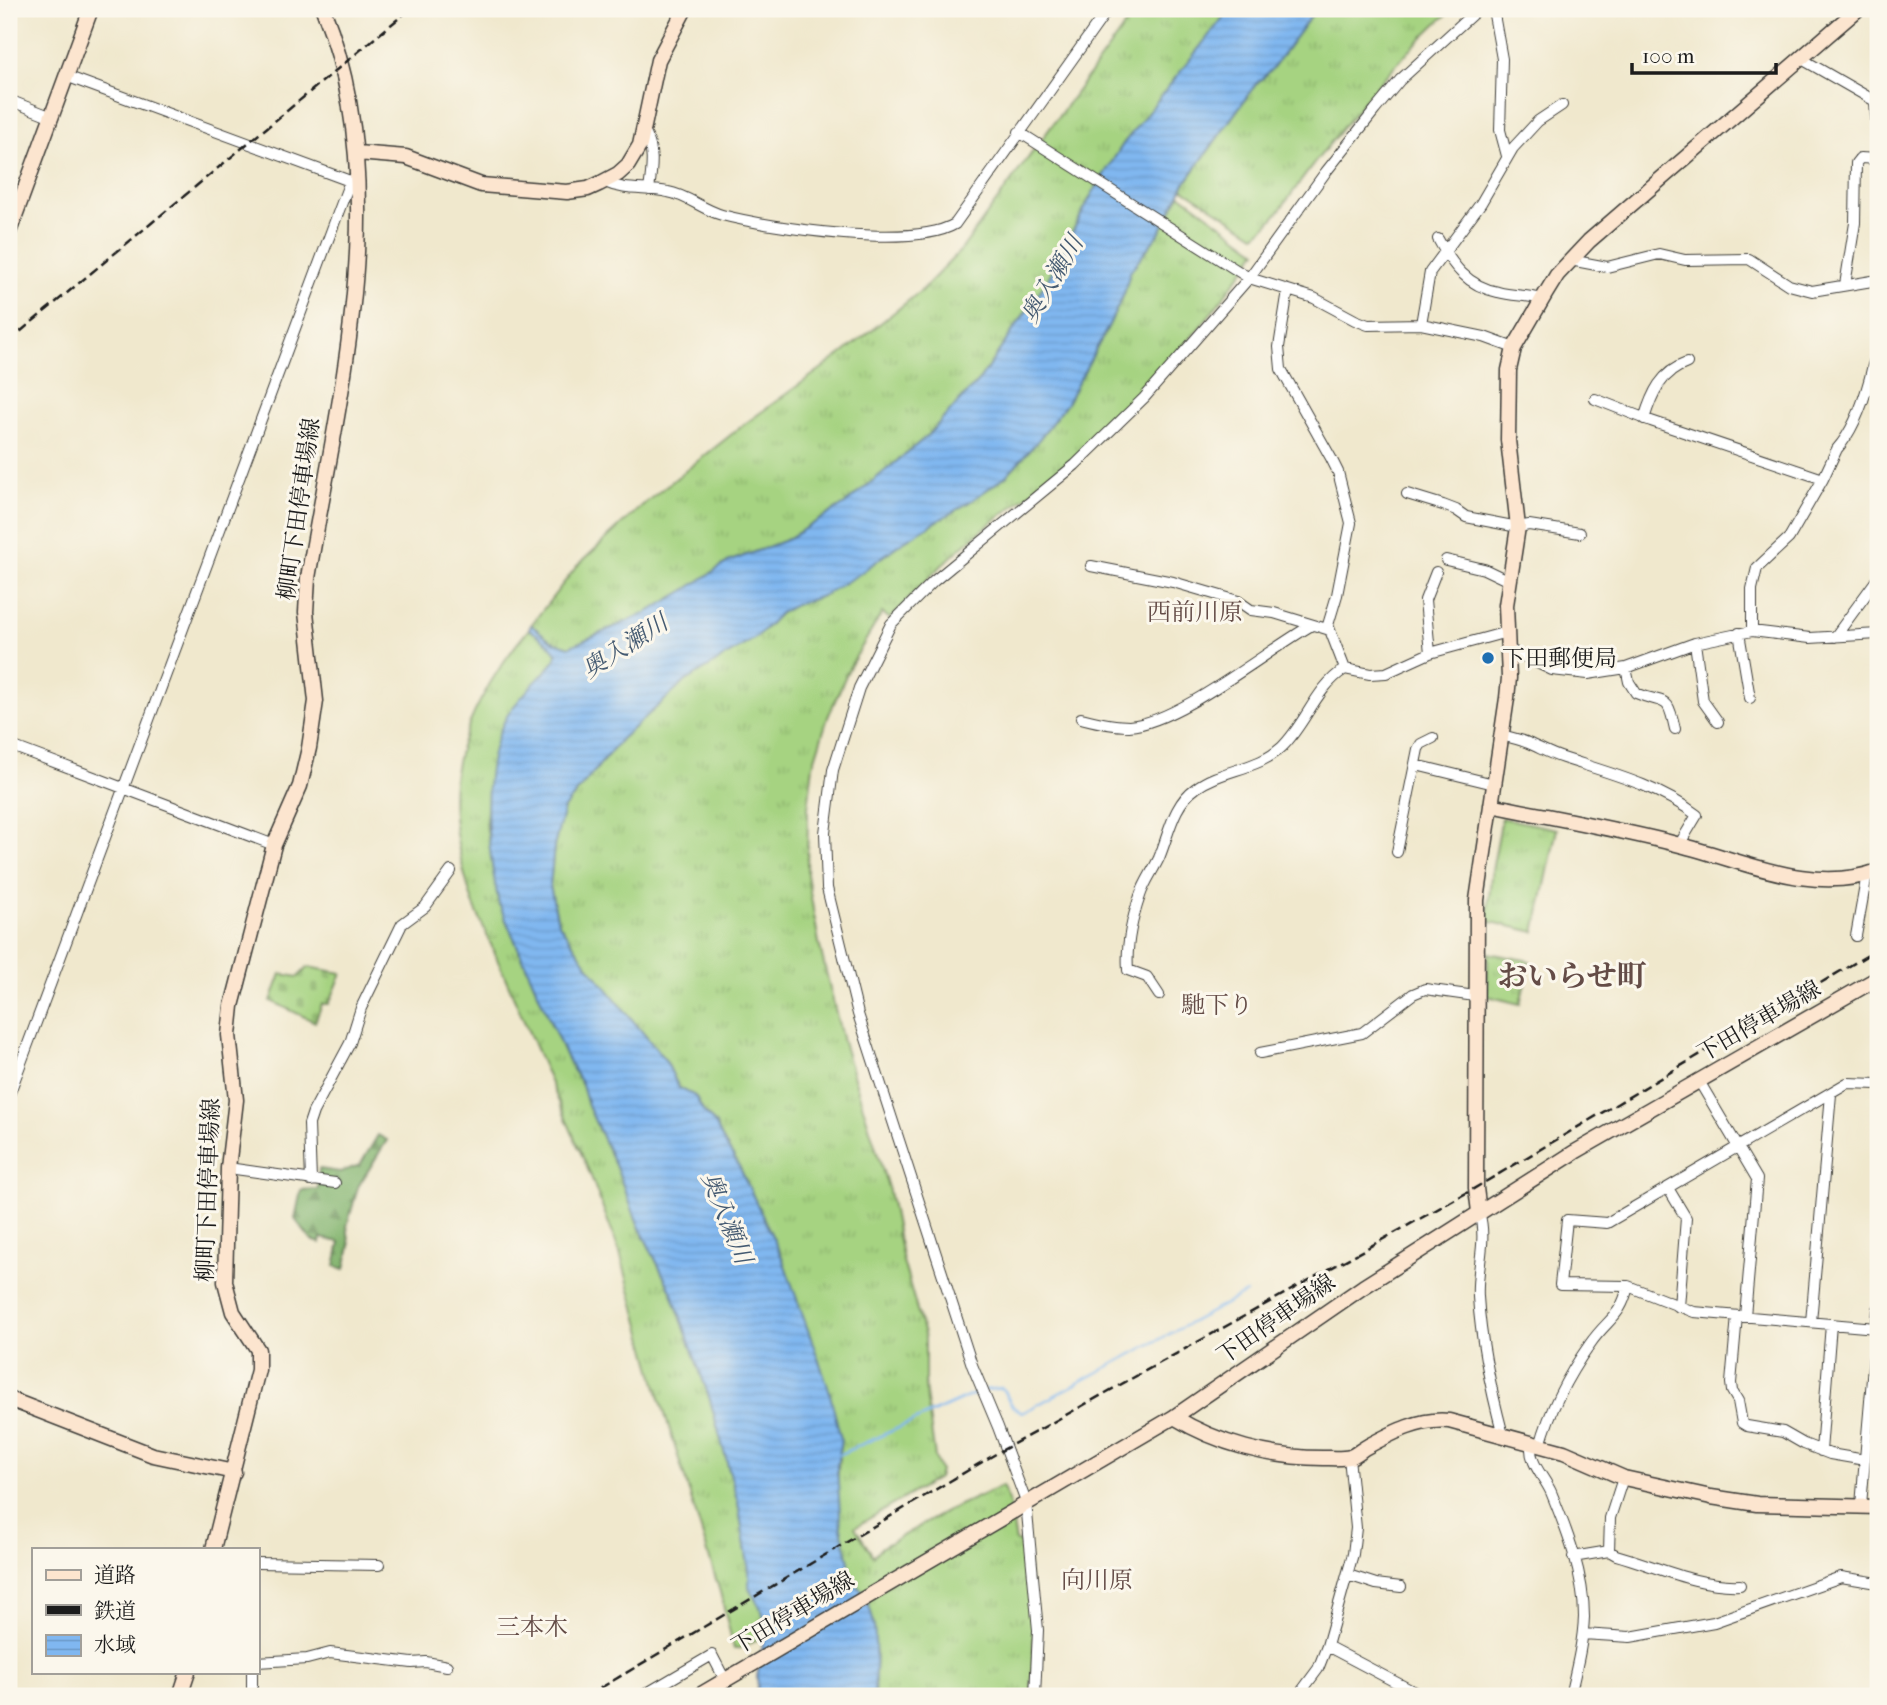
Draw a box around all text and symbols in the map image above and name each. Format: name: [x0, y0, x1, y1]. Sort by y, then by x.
scale bar: [1632, 32, 1775, 76]
text: 100 m: [1642, 44, 1695, 68]
water label: 奥入瀬川: [1015, 228, 1090, 327]
street label: 柳町下田停車場線: [273, 416, 325, 602]
district label: 西前川原: [1147, 598, 1243, 626]
water label: 奥入瀬川: [577, 606, 675, 684]
place label: 下田郵便局: [1502, 645, 1617, 672]
marker: 下田郵便局: [1480, 650, 1496, 666]
district label: おいらせ町: [1497, 959, 1647, 994]
street label: 下田停車場線: [1692, 975, 1826, 1067]
district label: 馳下り: [1181, 991, 1253, 1019]
street label: 柳町下田停車場線: [191, 1098, 225, 1282]
water label: 奥入瀬川: [696, 1168, 759, 1271]
street label: 下田停車場線: [1212, 1268, 1340, 1370]
legend: [32, 1548, 259, 1674]
text: 道路: [94, 1563, 136, 1587]
street label: 下田停車場線: [727, 1566, 859, 1660]
district label: 向川原: [1061, 1566, 1133, 1594]
text: 鉄道: [94, 1599, 136, 1623]
district label: 三本木: [496, 1613, 568, 1641]
text: 水域: [94, 1633, 136, 1657]

